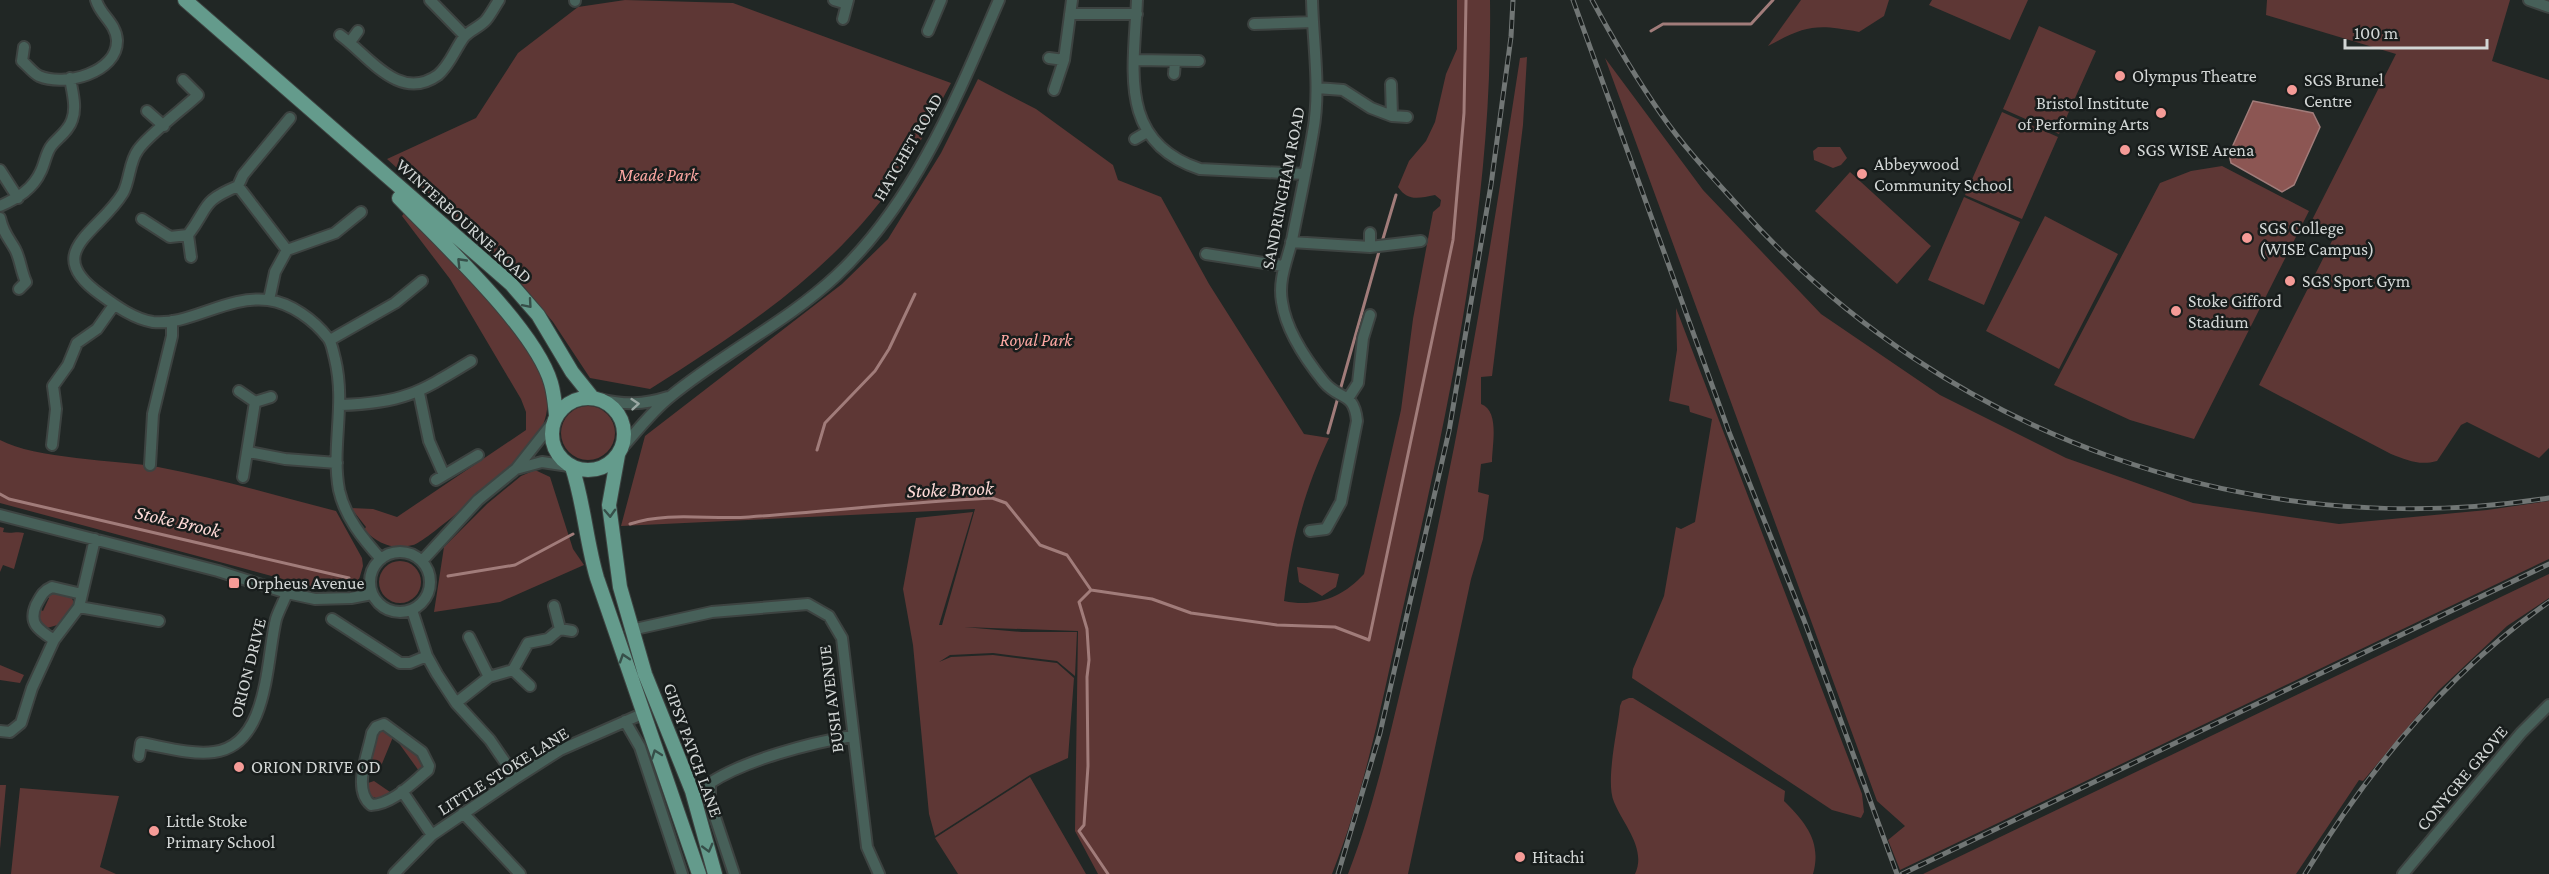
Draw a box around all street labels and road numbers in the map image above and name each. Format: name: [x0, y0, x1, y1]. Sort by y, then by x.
street label: HATCHET ROAD: [869, 90, 947, 204]
street label: SANDRINGHAM ROAD: [1257, 105, 1309, 271]
street label: WINTERBOURNE ROAD: [392, 155, 536, 287]
street label: ORION DRIVE: [226, 616, 270, 720]
street label: BUSH AVENUE: [814, 644, 848, 754]
street label: GIPSY PATCH LANE: [659, 680, 727, 820]
street label: CONYGRE GROVE: [2412, 721, 2512, 835]
street label: LITTLE STOKE LANE: [434, 723, 572, 819]

